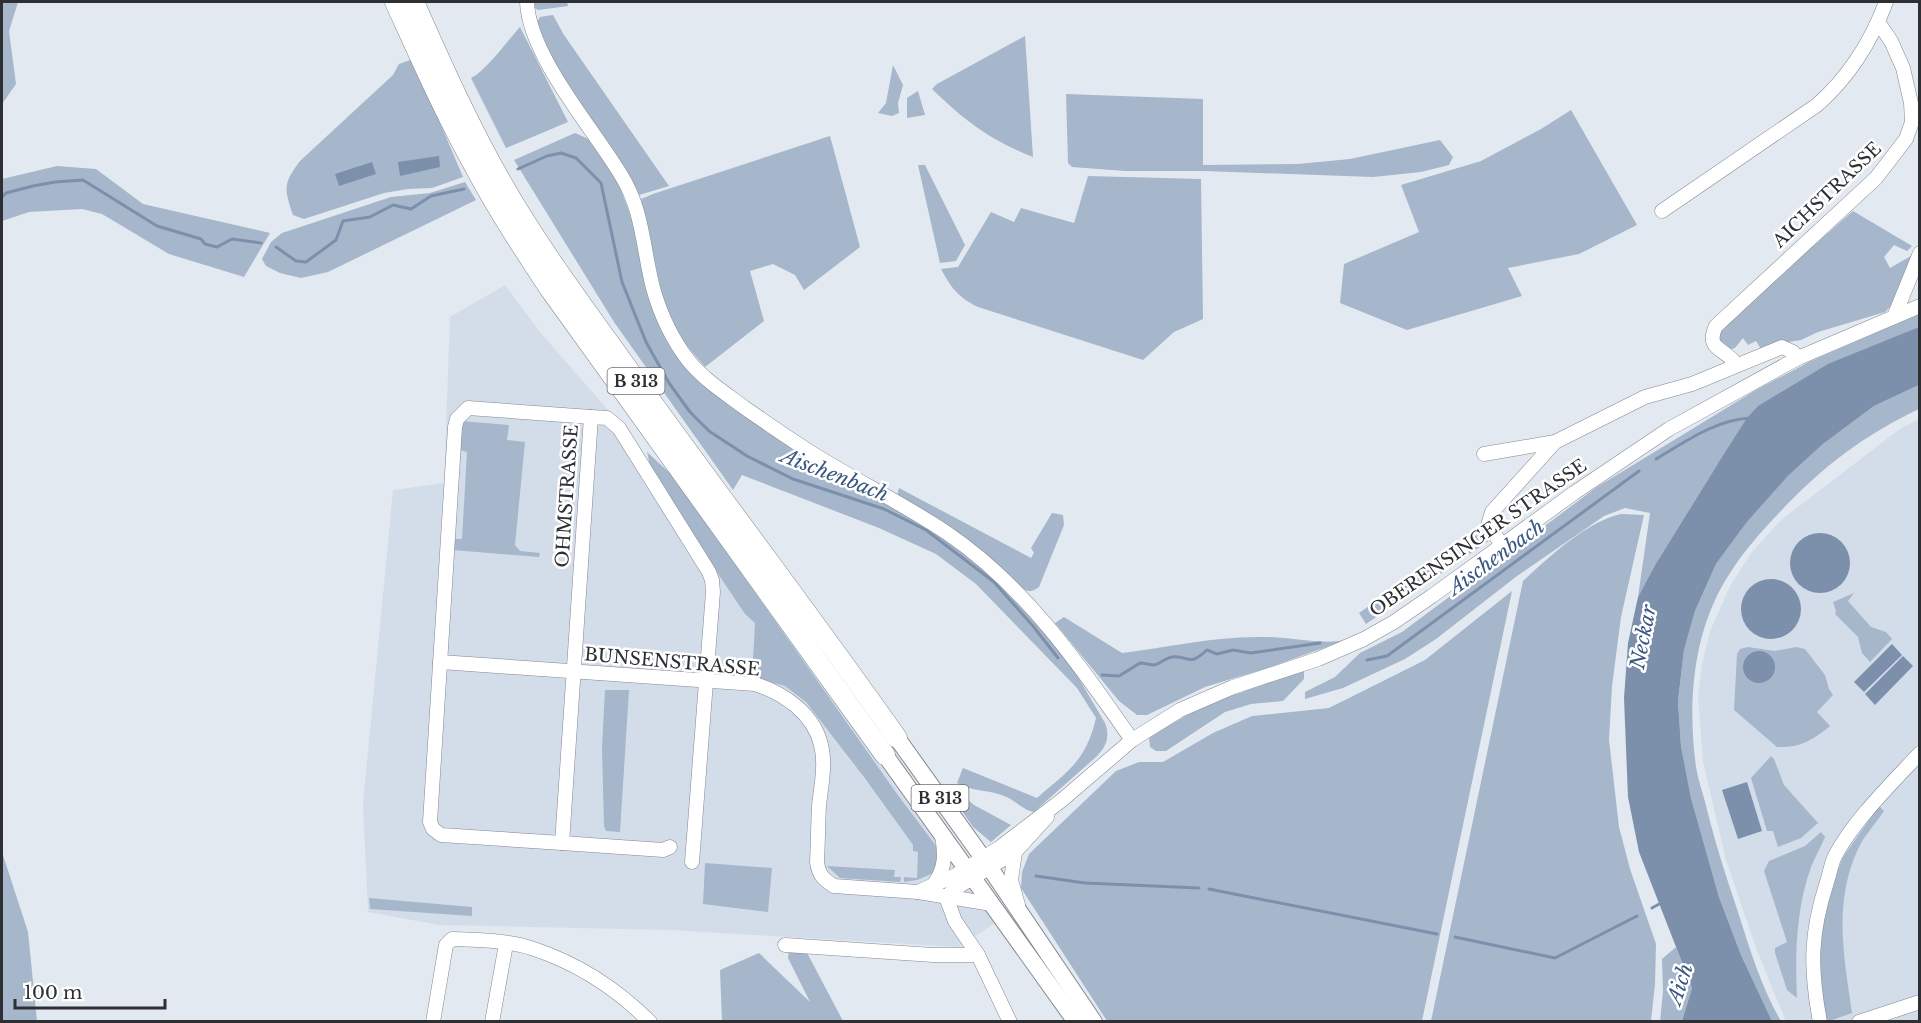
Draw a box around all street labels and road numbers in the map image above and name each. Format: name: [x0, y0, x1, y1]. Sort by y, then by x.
street label: AICHSTRASSE: [1767, 138, 1886, 253]
road number: B 313: [608, 368, 664, 394]
street label: OHMSTRASSE: [551, 424, 583, 568]
street label: OBERENSINGER STRASSE: [1365, 454, 1591, 622]
street label: BUNSENSTRASSE: [583, 643, 761, 681]
road number: B 313: [912, 785, 968, 811]

